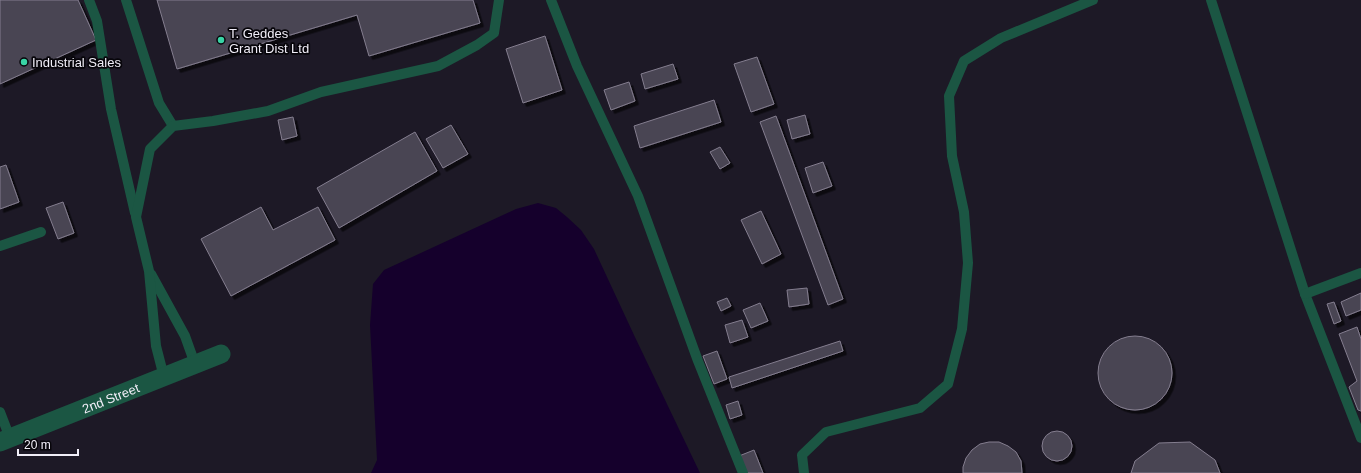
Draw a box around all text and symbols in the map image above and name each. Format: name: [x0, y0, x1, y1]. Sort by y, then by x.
place label: T. Geddes Grant Dist Ltd: [229, 26, 309, 56]
marker: T. Geddes Grant Dist Ltd: [216, 35, 226, 45]
place label: Industrial Sales: [32, 55, 121, 70]
marker: Industrial Sales: [19, 57, 29, 67]
street label: 2nd Street: [80, 380, 142, 416]
scale bar: [18, 431, 78, 457]
text: 20 m: [24, 438, 51, 452]

